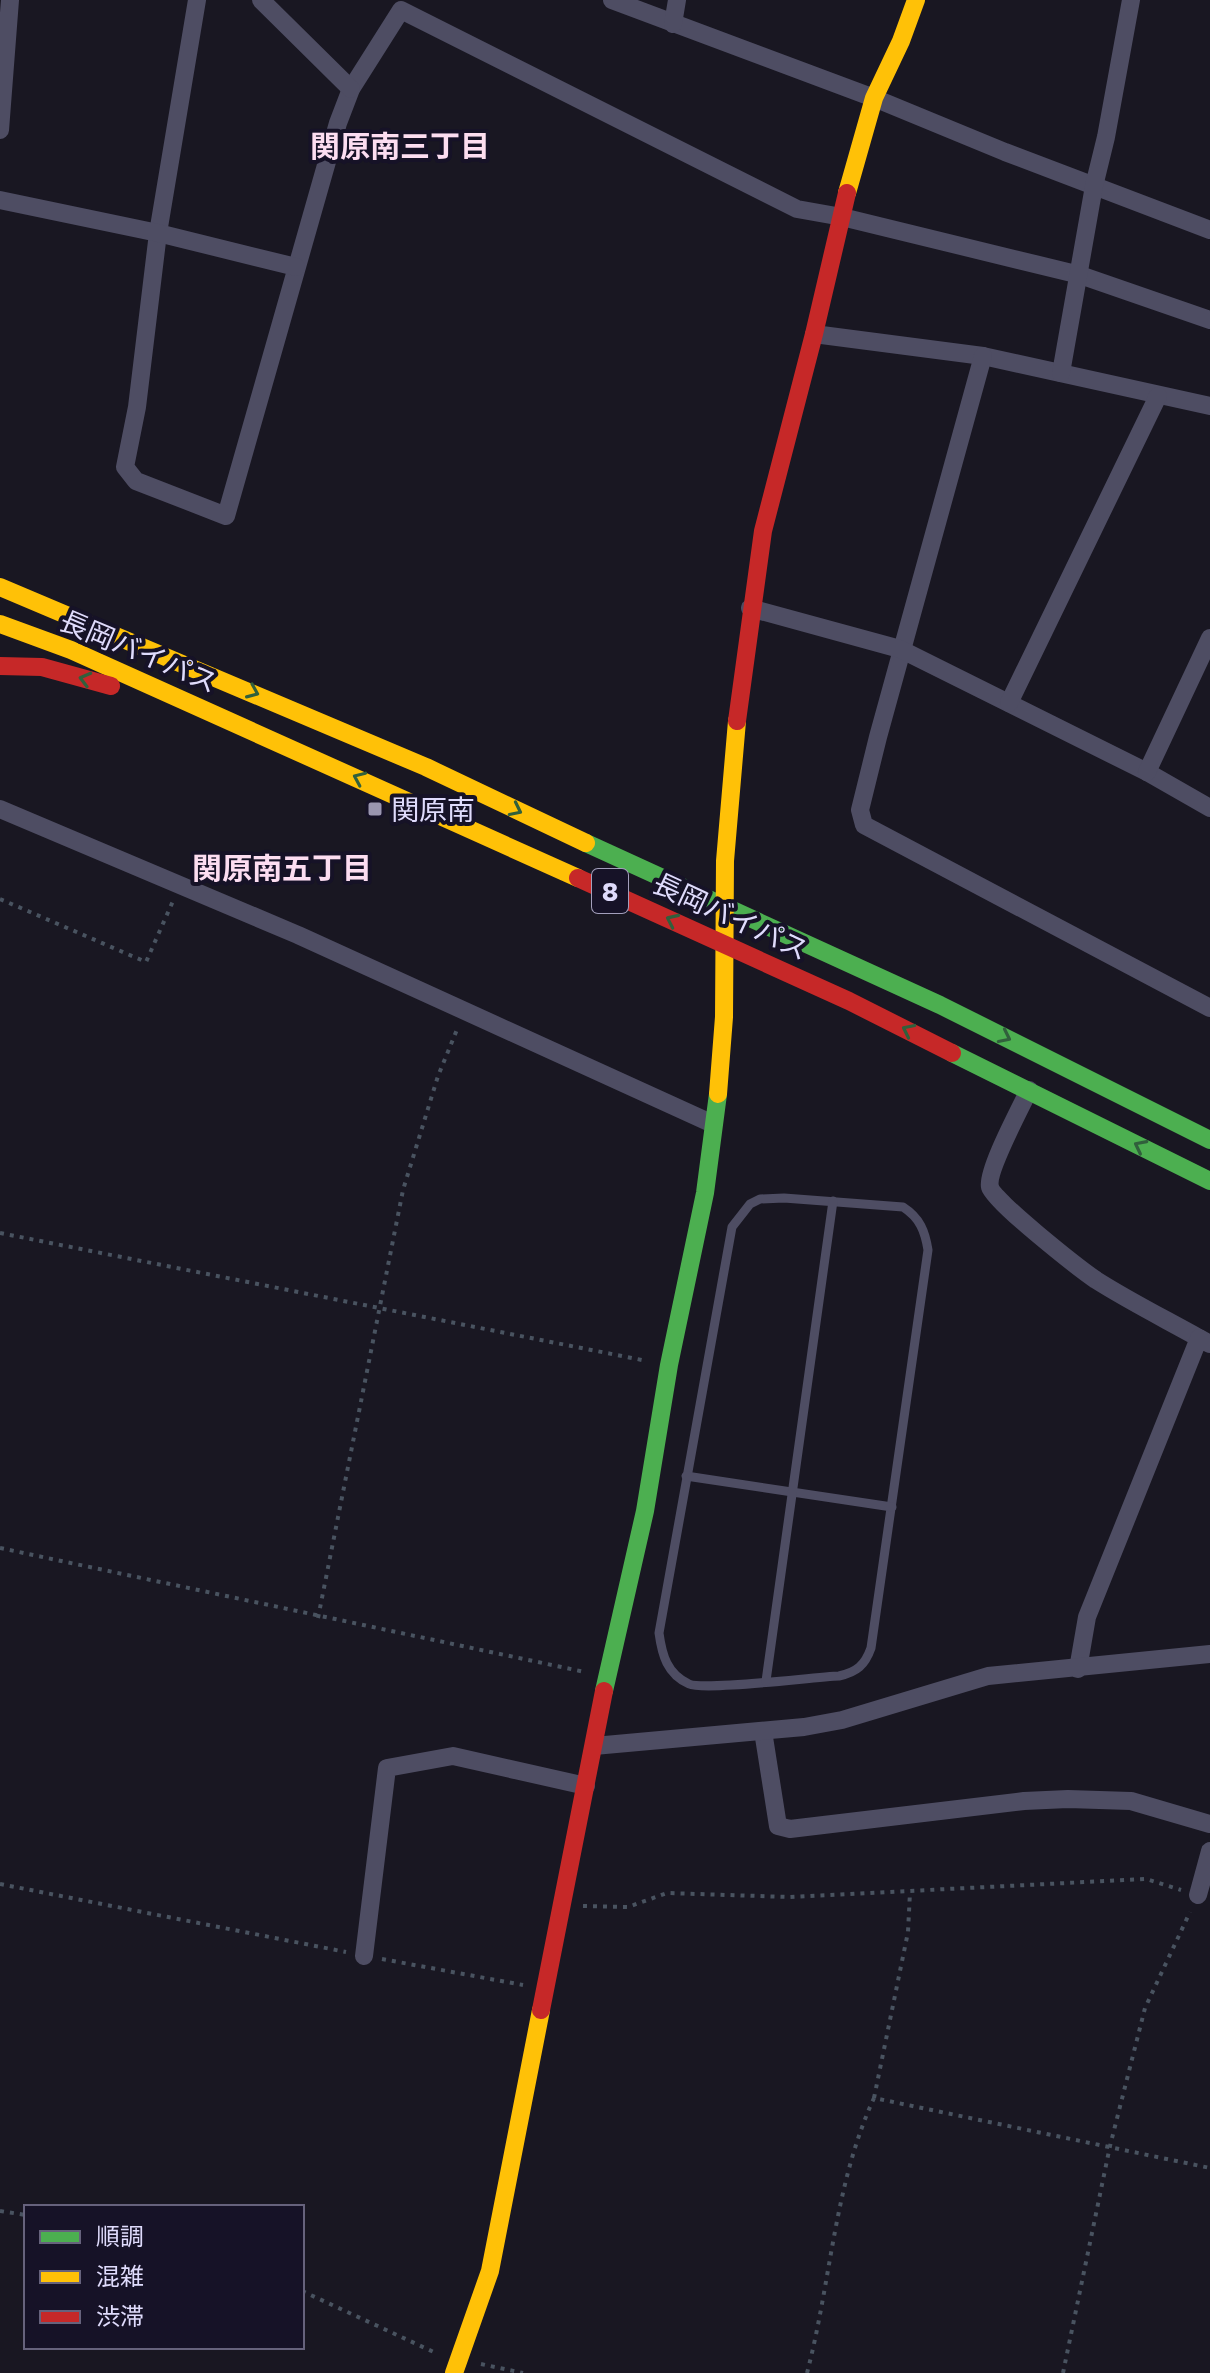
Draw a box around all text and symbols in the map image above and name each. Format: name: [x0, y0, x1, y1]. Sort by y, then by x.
district label: 関原南三丁目: [310, 128, 490, 164]
street label: 長岡バイパス: [55, 603, 223, 699]
one-way arrow: [78, 671, 92, 688]
one-way arrow: [245, 683, 259, 699]
one-way arrow: [352, 772, 367, 788]
place label: 関原南: [391, 793, 475, 826]
marker: 関原南: [366, 800, 384, 818]
one-way arrow: [507, 800, 522, 816]
district label: 関原南五丁目: [192, 850, 372, 886]
street label: 長岡バイパス: [648, 866, 814, 966]
road number: 8: [592, 869, 628, 913]
one-way arrow: [666, 914, 680, 930]
one-way arrow: [901, 1024, 916, 1040]
one-way arrow: [997, 1027, 1012, 1043]
one-way arrow: [1134, 1140, 1149, 1156]
legend: [24, 2205, 304, 2349]
text: 順調: [96, 2221, 144, 2250]
text: 混雑: [96, 2261, 144, 2290]
text: 渋滞: [96, 2301, 144, 2330]

